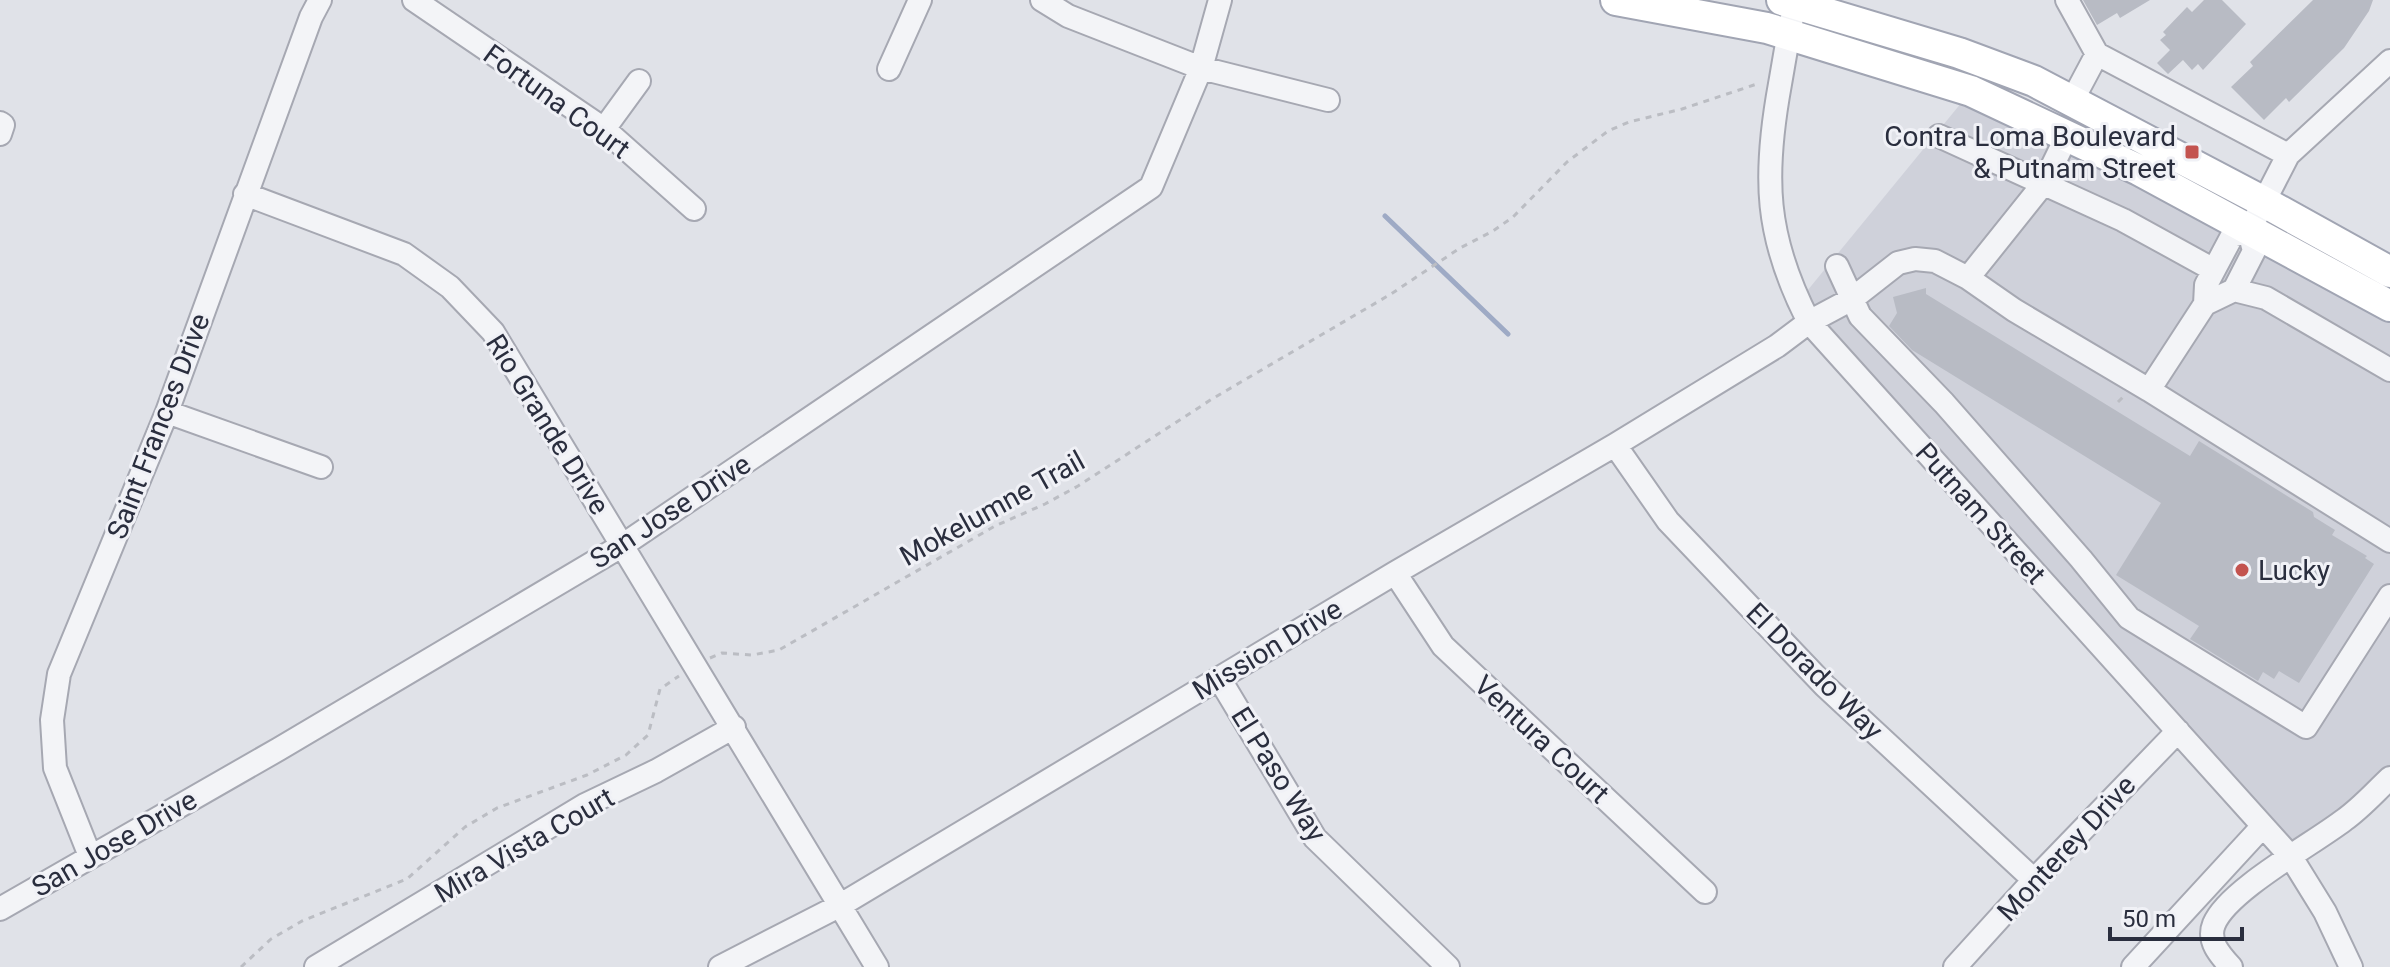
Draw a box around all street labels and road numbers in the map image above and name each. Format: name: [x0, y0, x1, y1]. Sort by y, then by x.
street label: Fortuna Court: [477, 37, 636, 165]
street label: Saint Frances Drive: [100, 309, 217, 544]
street label: Rio Grande Drive: [479, 328, 616, 520]
street label: Putnam Street: [1909, 436, 2053, 591]
street label: Mokelumne Trail: [894, 444, 1090, 573]
street label: San Jose Drive: [584, 447, 757, 576]
street label: Mission Drive: [1187, 592, 1348, 707]
street label: El Dorado Way: [1739, 596, 1890, 747]
street label: Ventura Court: [1467, 669, 1616, 810]
street label: El Paso Way: [1224, 701, 1333, 848]
street label: Monterey Drive: [1991, 769, 2142, 928]
street label: Mira Vista Court: [429, 781, 620, 910]
street label: San Jose Drive: [26, 783, 203, 904]

